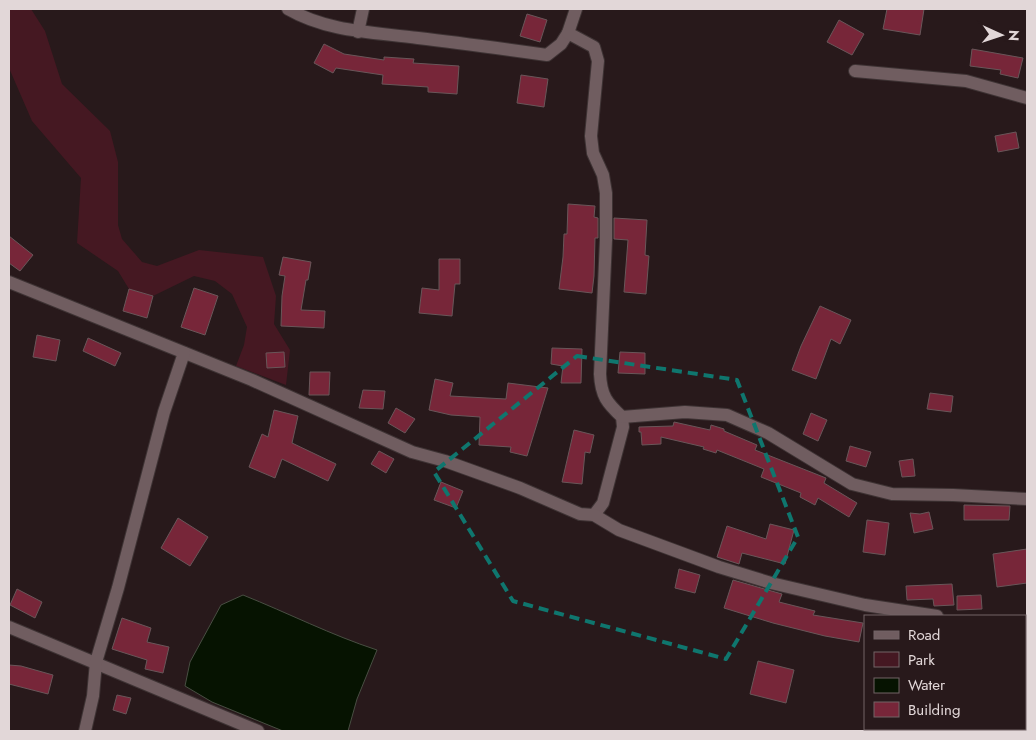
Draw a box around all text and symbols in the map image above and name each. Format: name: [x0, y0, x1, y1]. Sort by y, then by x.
north arrow: [976, 10, 1026, 60]
text: N: [1004, 30, 1024, 42]
legend: [864, 615, 1026, 730]
text: Road: [908, 624, 940, 646]
text: Park: [908, 649, 935, 671]
text: Water: [908, 674, 946, 696]
text: Building: [908, 699, 960, 721]

